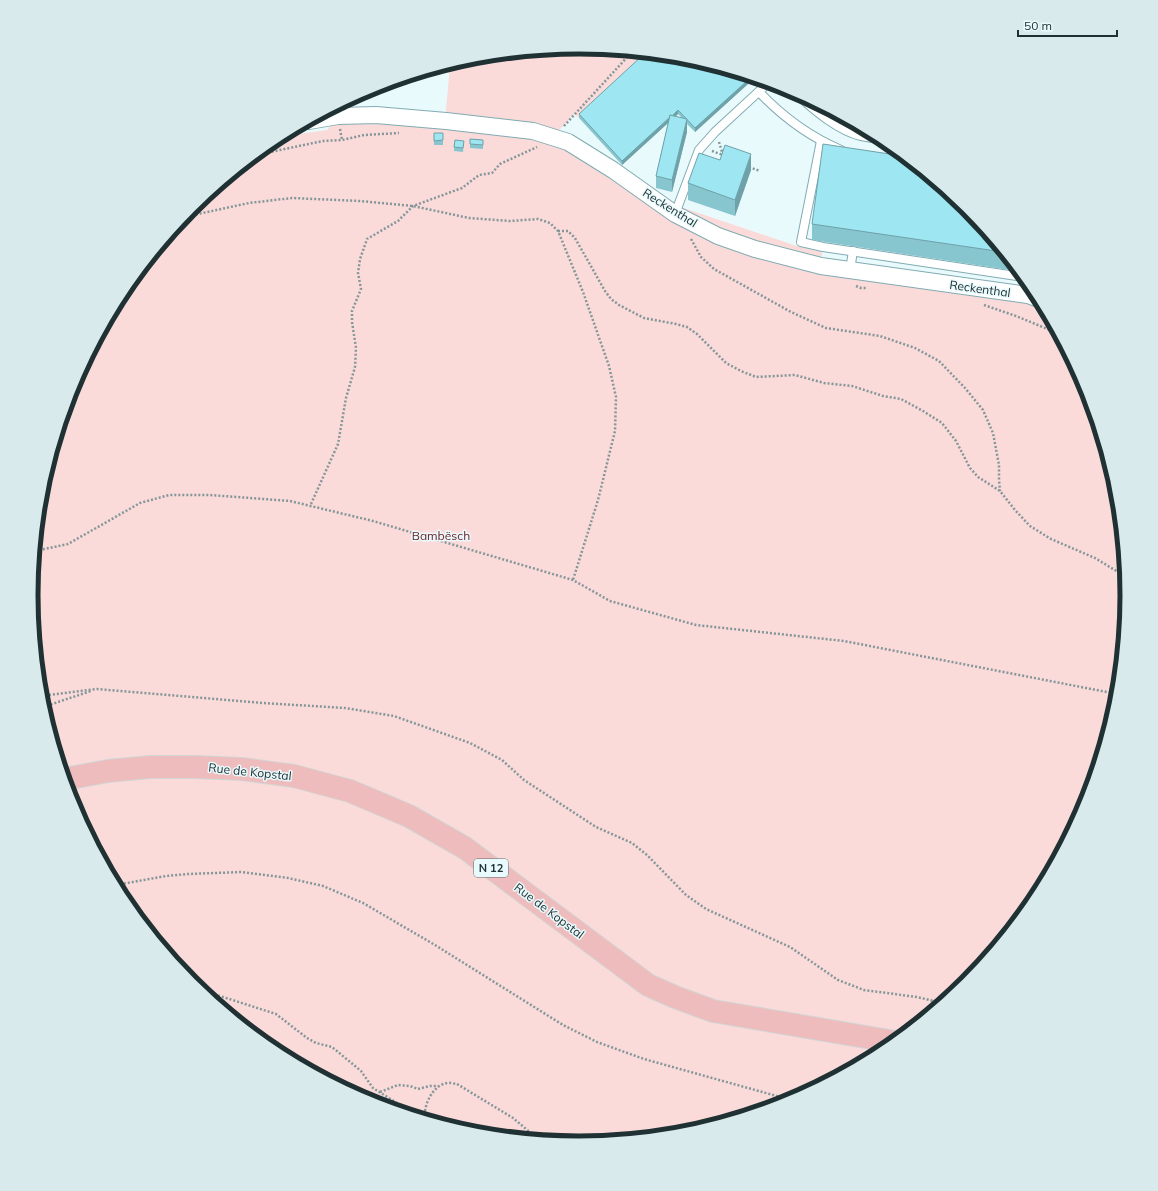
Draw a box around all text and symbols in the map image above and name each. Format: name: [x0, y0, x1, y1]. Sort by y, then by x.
scale bar: [1018, 12, 1117, 38]
text: 50 m: [1024, 18, 1052, 33]
street label: Reckenthal: [640, 185, 700, 230]
street label: Reckenthal: [949, 277, 1012, 300]
park label: Bambësch: [412, 528, 470, 543]
street label: Rue de Kopstal: [208, 760, 292, 783]
road number: N 12: [474, 859, 508, 877]
street label: Rue de Kopstal: [511, 880, 587, 942]

